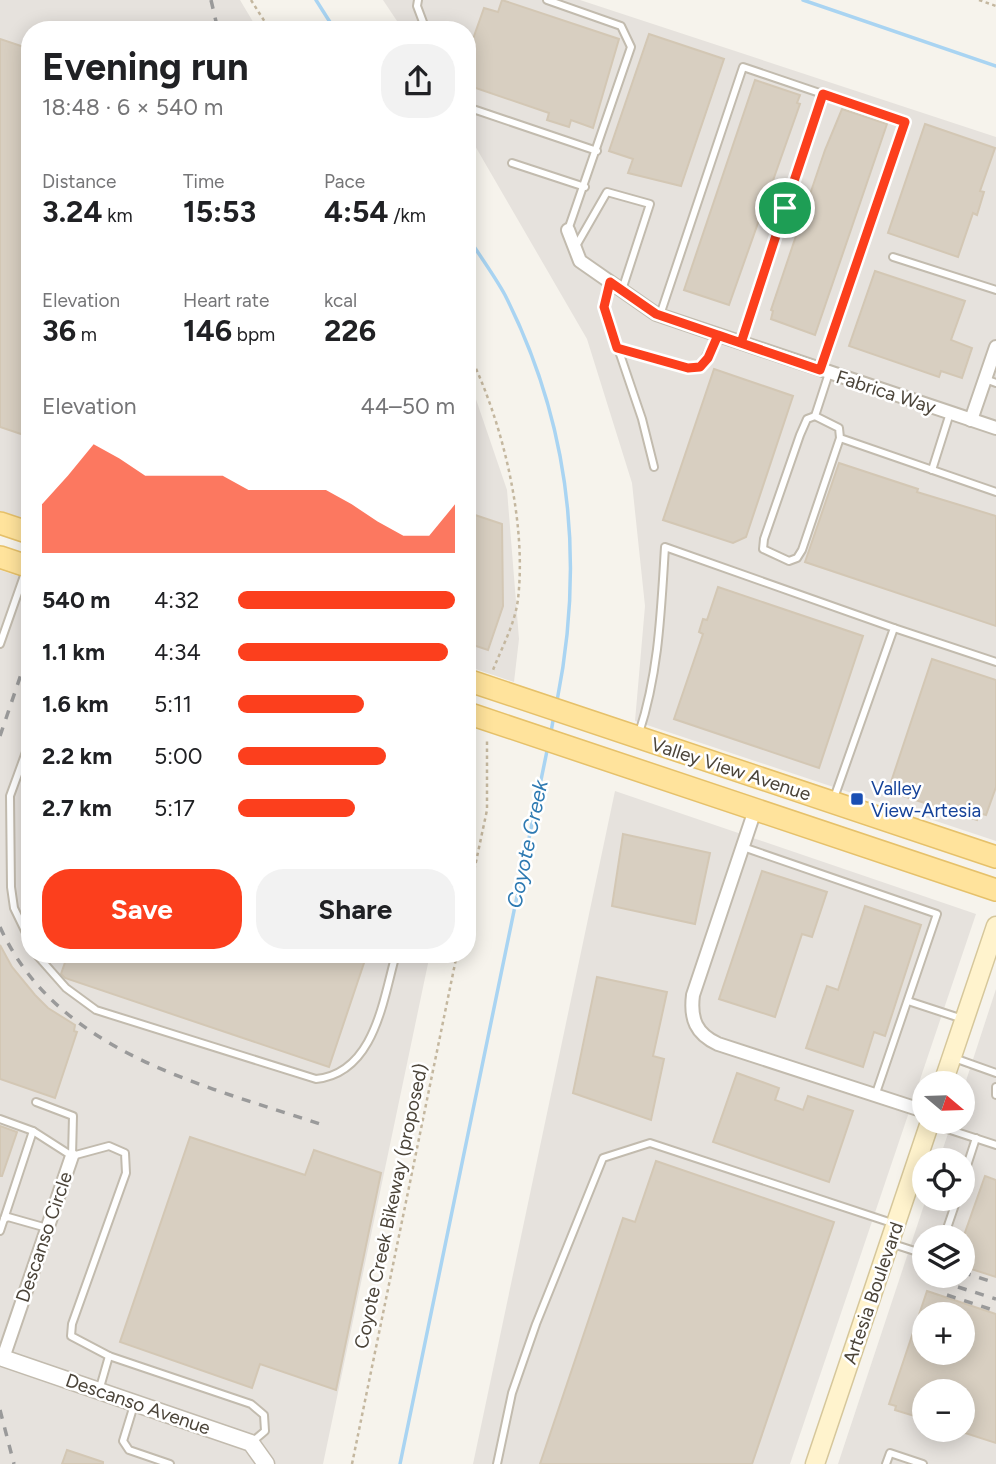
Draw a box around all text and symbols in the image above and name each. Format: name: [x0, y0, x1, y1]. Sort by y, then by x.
text: Evening run: [42, 44, 249, 90]
button: share: [381, 44, 455, 118]
text: 18:48 · 6 × 540 m: [42, 93, 223, 121]
text: Distance: [42, 170, 116, 193]
text: Time: [183, 170, 224, 193]
text: Pace: [324, 170, 365, 193]
pin: [755, 178, 815, 238]
icon: arrive: [766, 189, 804, 227]
text: 3.24: [42, 193, 102, 230]
text: 15:53: [183, 193, 256, 230]
text: 4:54: [324, 193, 388, 230]
text: km: [102, 204, 133, 227]
text: /km: [388, 204, 426, 227]
text: Elevation: [42, 289, 120, 312]
text: Heart rate: [183, 289, 269, 312]
text: kcal: [324, 289, 357, 312]
text: 36: [42, 312, 76, 349]
text: 146: [183, 312, 232, 349]
text: 226: [324, 312, 376, 349]
text: m: [76, 323, 97, 346]
text: bpm: [232, 323, 275, 346]
street label: Fabrica Way: [833, 365, 939, 419]
text: Elevation: [42, 392, 137, 420]
text: 44–50 m: [361, 392, 455, 420]
text: 540 m: [42, 586, 110, 614]
text: 4:32: [154, 586, 199, 614]
text: 1.1 km: [42, 638, 105, 666]
text: 4:34: [154, 638, 201, 666]
text: 1.6 km: [42, 690, 109, 718]
text: 5:11: [154, 690, 192, 718]
street label: Valley View Avenue: [648, 732, 814, 806]
text: 2.2 km: [42, 742, 112, 770]
text: 5:00: [154, 742, 203, 770]
water label: Coyote Creek: [501, 777, 553, 910]
place label: Valley View-Artesia: [871, 777, 981, 822]
marker: Valley View-Artesia: [849, 791, 865, 807]
text: 2.7 km: [42, 794, 112, 822]
text: 5:17: [154, 794, 195, 822]
button: Save: [42, 869, 242, 949]
button: Share: [256, 869, 455, 949]
street label: Coyote Creek Bikeway (proposed): [350, 1061, 432, 1351]
north arrow: [912, 1071, 975, 1134]
map controls: [912, 1071, 975, 1442]
button: locate: [912, 1148, 975, 1211]
street label: Descanso Circle: [11, 1169, 77, 1305]
street label: Artesia Boulevard: [838, 1219, 908, 1367]
button: layers: [912, 1225, 975, 1288]
button: +: [912, 1302, 975, 1365]
street label: Descanso Avenue: [63, 1368, 213, 1440]
button: −: [912, 1379, 975, 1442]

